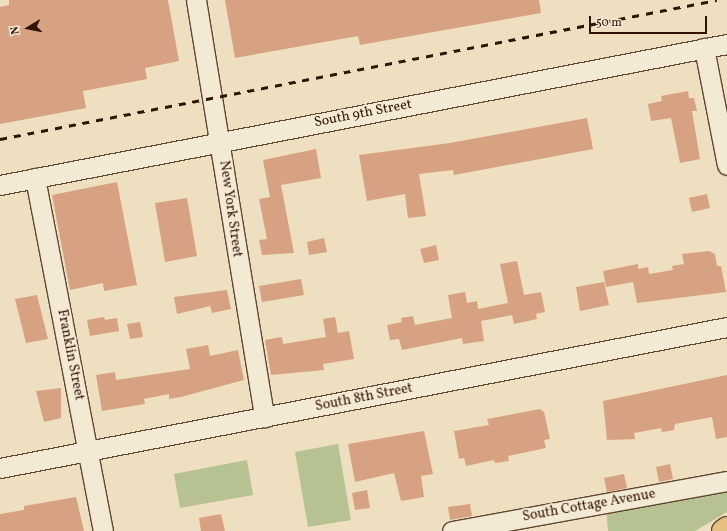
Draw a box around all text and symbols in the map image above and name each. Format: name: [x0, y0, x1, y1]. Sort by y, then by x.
north arrow: [8, 8, 48, 48]
scale bar: [591, 8, 709, 34]
text: 50 m: [596, 15, 622, 31]
text: N: [8, 25, 24, 35]
street label: South 9th Street: [313, 96, 413, 132]
street label: New York Street: [215, 159, 245, 259]
street label: Franklin Street: [53, 308, 87, 402]
street label: South 8th Street: [314, 380, 414, 416]
street label: South Cottage Avenue: [521, 486, 657, 526]

